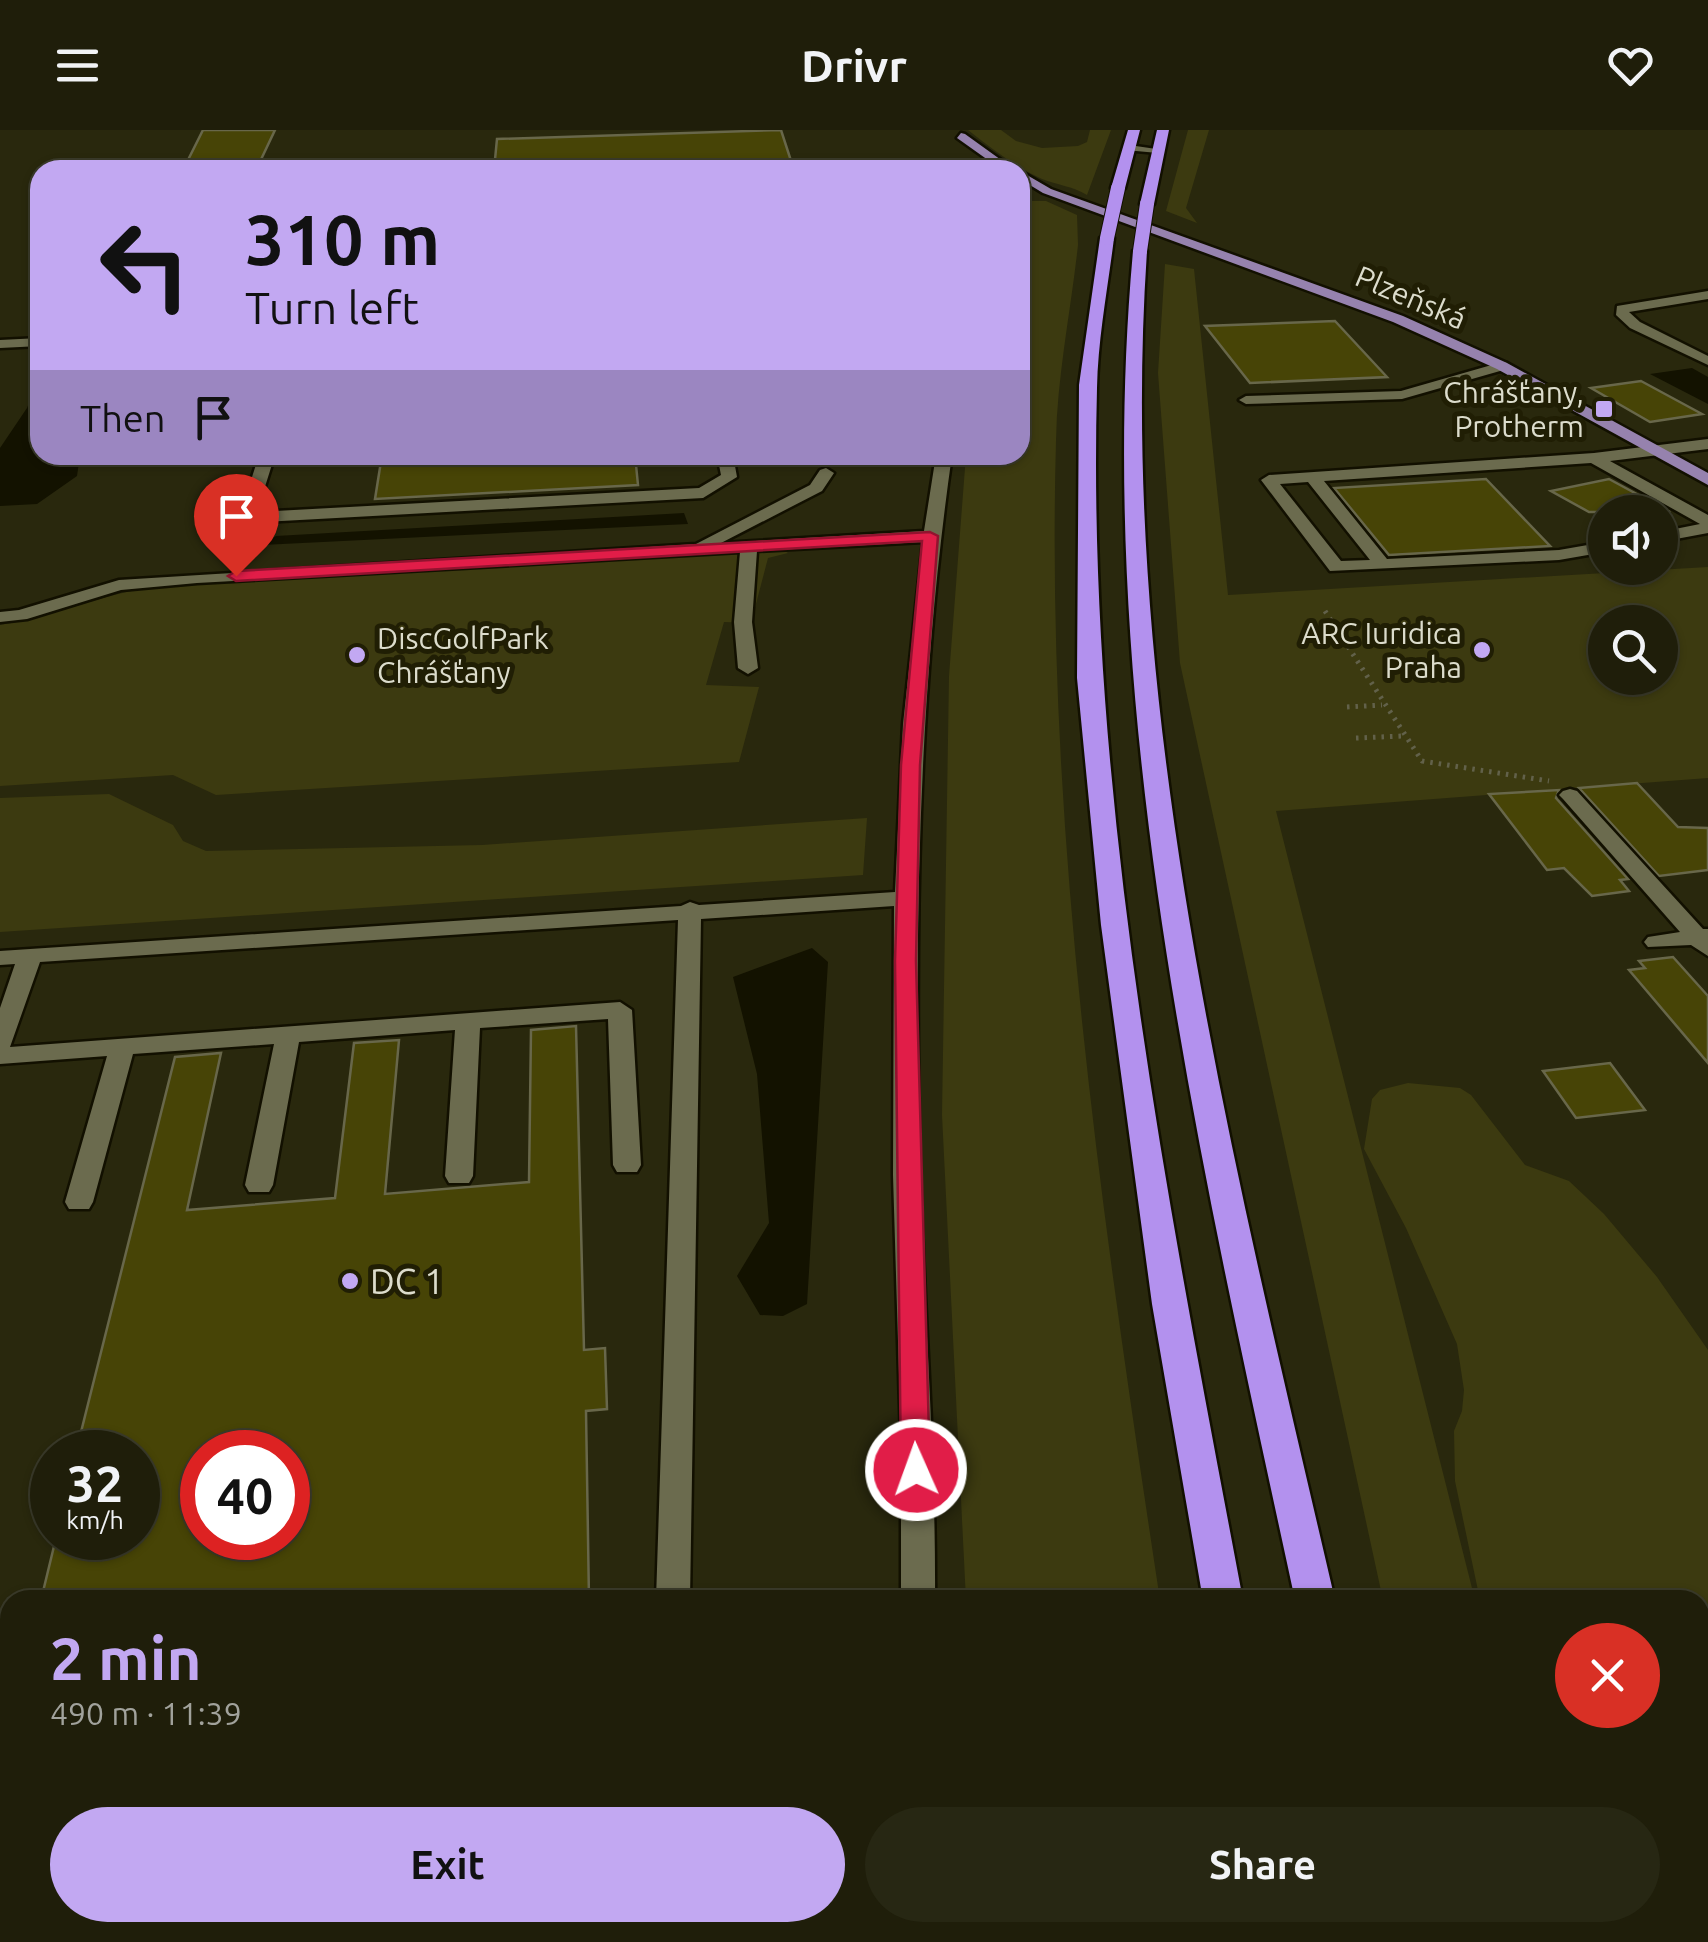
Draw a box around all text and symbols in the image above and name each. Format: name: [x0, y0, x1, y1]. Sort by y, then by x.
icon: menu: [50, 38, 105, 93]
icon: heart: [1603, 38, 1658, 93]
text: Drivr: [801, 40, 907, 91]
icon: left: [80, 200, 210, 330]
text: 310 m: [245, 200, 440, 278]
street label: Plzeňská: [1351, 259, 1471, 335]
text: Turn left: [245, 282, 419, 333]
place label: Chrášťany, Protherm: [1443, 375, 1584, 443]
icon: arrive: [186, 390, 241, 445]
text: Then: [80, 397, 166, 439]
marker: Chrášťany, Protherm: [1593, 398, 1615, 420]
pin: [194, 474, 279, 577]
icon: arrive: [209, 489, 264, 544]
map controls: [1588, 495, 1678, 695]
button: sound: [1588, 495, 1678, 585]
button: search: [1588, 605, 1678, 695]
place label: ARC Iuridica Praha: [1301, 616, 1462, 684]
place label: DiscGolfPark Chrášťany: [377, 621, 549, 689]
marker: ARC Iuridica Praha: [1471, 639, 1493, 661]
marker: DiscGolfPark Chrášťany: [346, 644, 368, 666]
place label: DC 1: [370, 1261, 444, 1301]
marker: DC 1: [339, 1270, 361, 1292]
position arrow: [864, 1418, 968, 1522]
speed limit sign: 40: [180, 1430, 310, 1560]
text: 32: [67, 1455, 123, 1511]
text: km/h: [66, 1506, 124, 1534]
button: close: [1555, 1623, 1660, 1728]
text: 2 min: [50, 1624, 202, 1691]
text: 490 m · 11:39: [50, 1695, 242, 1731]
button: Exit: [50, 1807, 845, 1922]
button: Share: [865, 1807, 1660, 1922]

